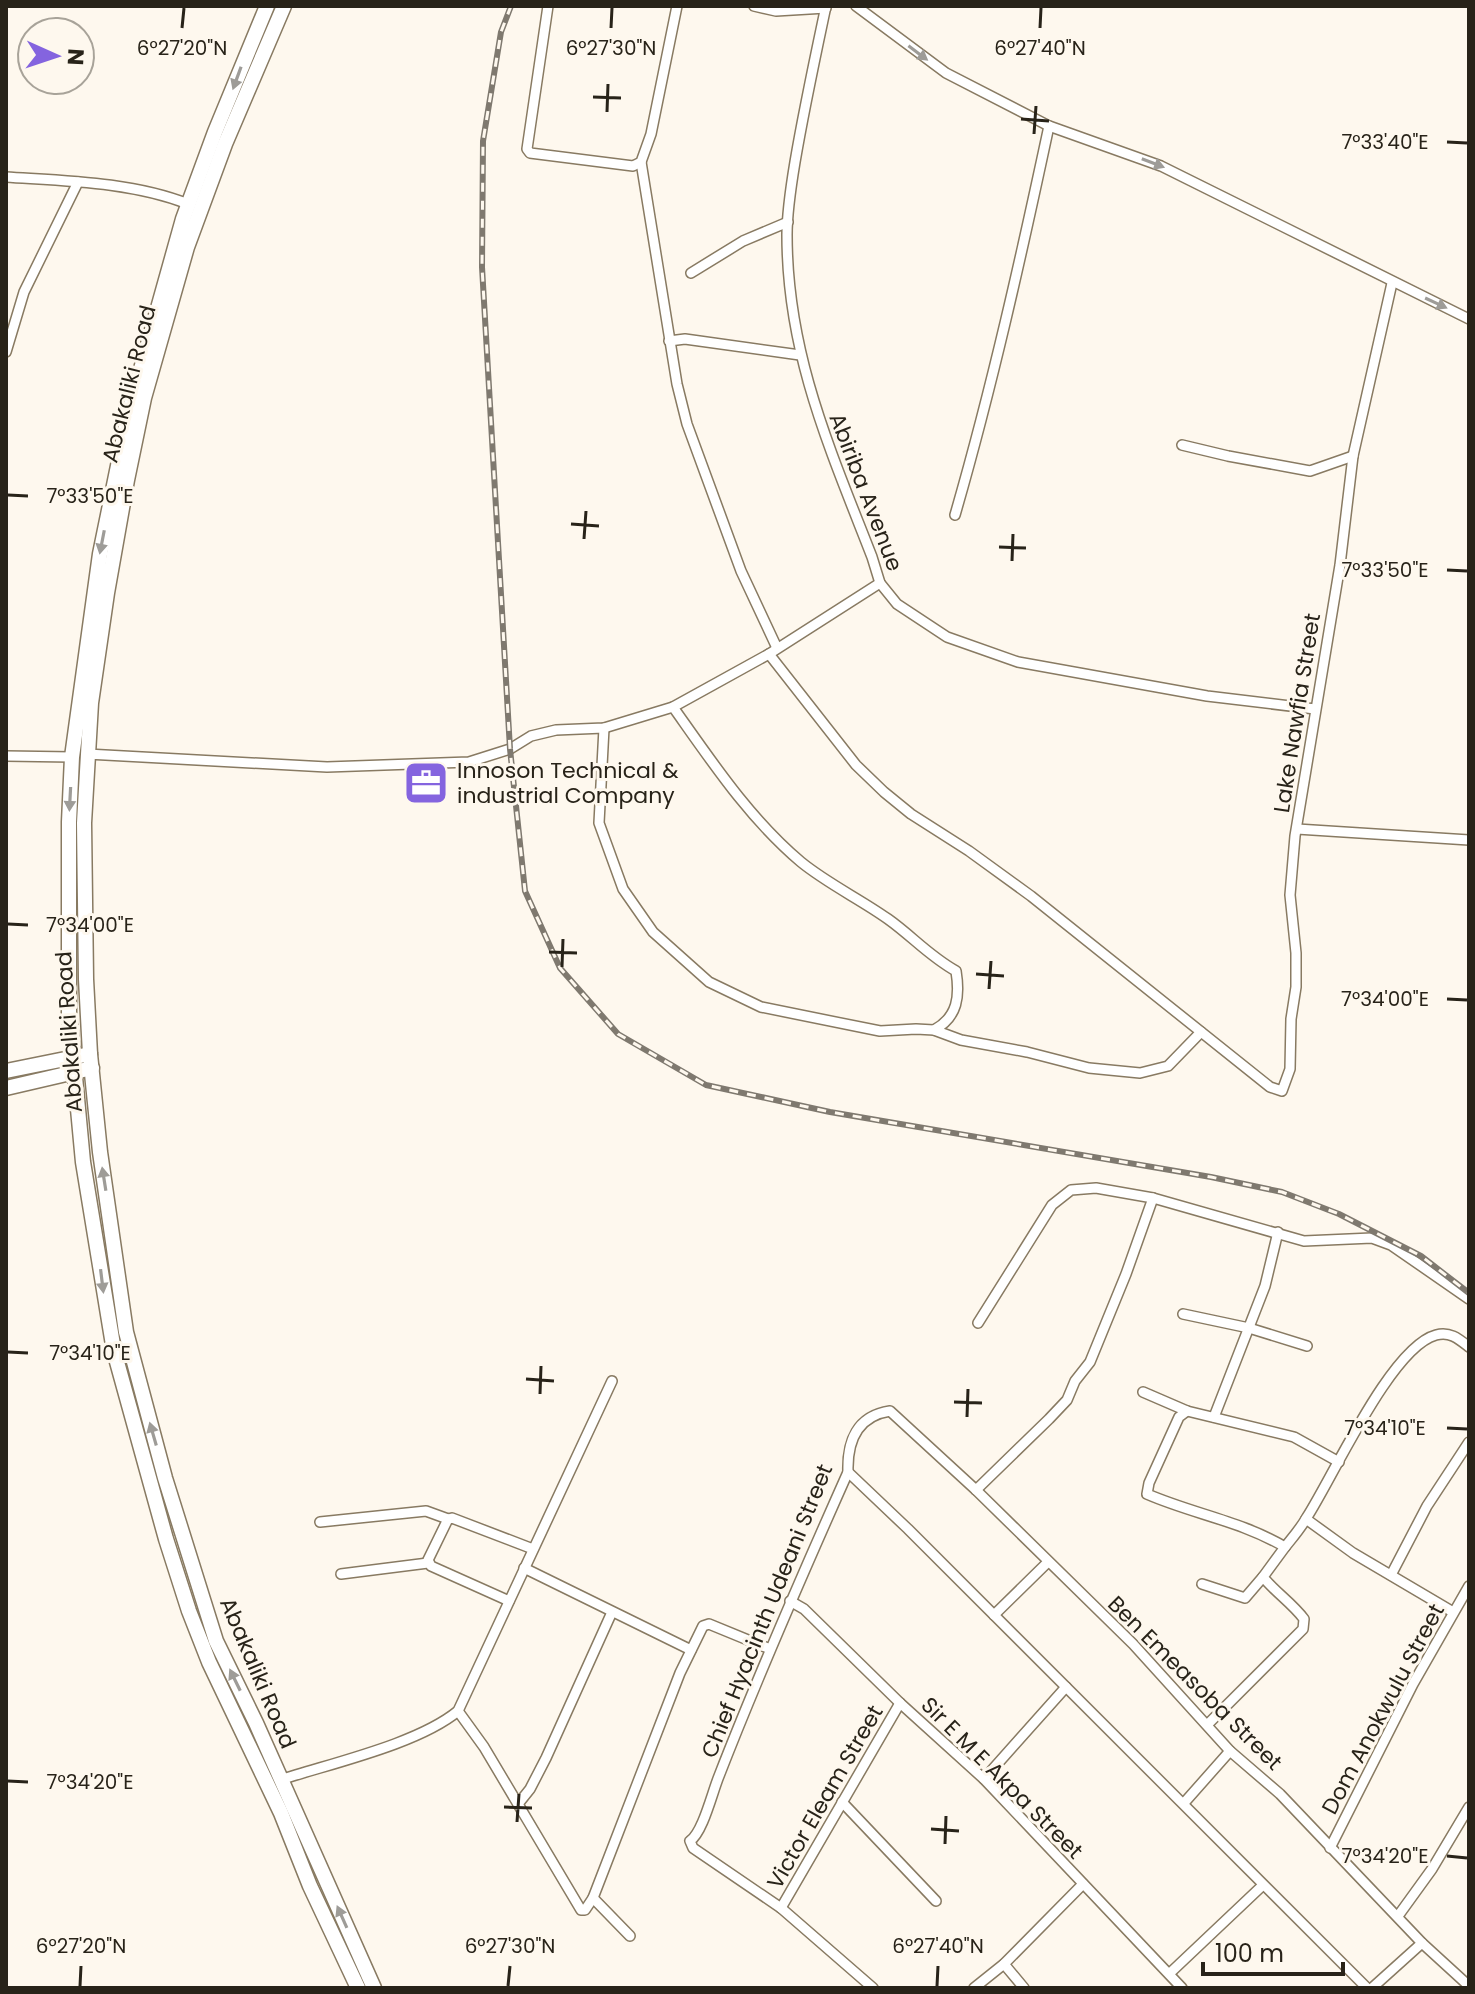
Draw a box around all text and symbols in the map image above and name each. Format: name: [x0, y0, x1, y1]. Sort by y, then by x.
north arrow: [16, 16, 96, 96]
text: 6°27'20"N: [137, 34, 227, 62]
text: 6°27'30"N: [566, 34, 656, 62]
text: 6°27'40"N: [994, 34, 1086, 62]
one-way arrow: [908, 44, 929, 60]
text: N: [60, 48, 91, 66]
one-way arrow: [230, 66, 242, 90]
text: 7°33'40"E: [1341, 128, 1429, 156]
one-way arrow: [1141, 157, 1165, 170]
one-way arrow: [1424, 296, 1447, 310]
street label: Abakaliki Road: [94, 302, 164, 466]
street label: Abiriba Avenue: [822, 409, 910, 575]
text: 7°33'50"E: [46, 482, 134, 510]
one-way arrow: [96, 529, 108, 554]
text: 7°33'50"E: [1341, 556, 1429, 584]
street label: Lake Nawfia Street: [1266, 611, 1328, 815]
place label: Innoson Technical & industrial Company: [457, 755, 679, 811]
office icon: Innoson Technical & industrial Company: [402, 759, 450, 807]
one-way arrow: [64, 787, 77, 812]
text: 7°34'00"E: [46, 911, 134, 939]
street label: Abakaliki Road: [48, 950, 90, 1114]
text: 7°34'00"E: [1341, 985, 1429, 1013]
one-way arrow: [97, 1166, 110, 1191]
one-way arrow: [96, 1269, 109, 1294]
text: 7°34'10"E: [49, 1339, 131, 1367]
text: 7°34'10"E: [1344, 1414, 1426, 1442]
one-way arrow: [146, 1421, 158, 1446]
street label: Chief Hyacinth Udeani Street: [694, 1459, 840, 1763]
street label: Ben Emeasoba Street: [1101, 1589, 1289, 1777]
street label: Abakaliki Road: [212, 1593, 304, 1753]
street label: Dom Anokwulu Street: [1314, 1598, 1452, 1820]
one-way arrow: [228, 1668, 242, 1691]
street label: Sir E M E Akpa Street: [914, 1690, 1090, 1866]
street label: Victor Eleam Street: [760, 1699, 890, 1895]
text: 7°34'20"E: [47, 1768, 133, 1796]
text: 7°34'20"E: [1342, 1842, 1428, 1870]
one-way arrow: [335, 1905, 348, 1929]
scale bar: [1203, 1926, 1343, 1976]
text: 6°27'20"N: [36, 1932, 126, 1960]
text: 6°27'30"N: [465, 1932, 555, 1960]
text: 6°27'40"N: [892, 1932, 984, 1960]
text: 100 m: [1215, 1937, 1284, 1970]

